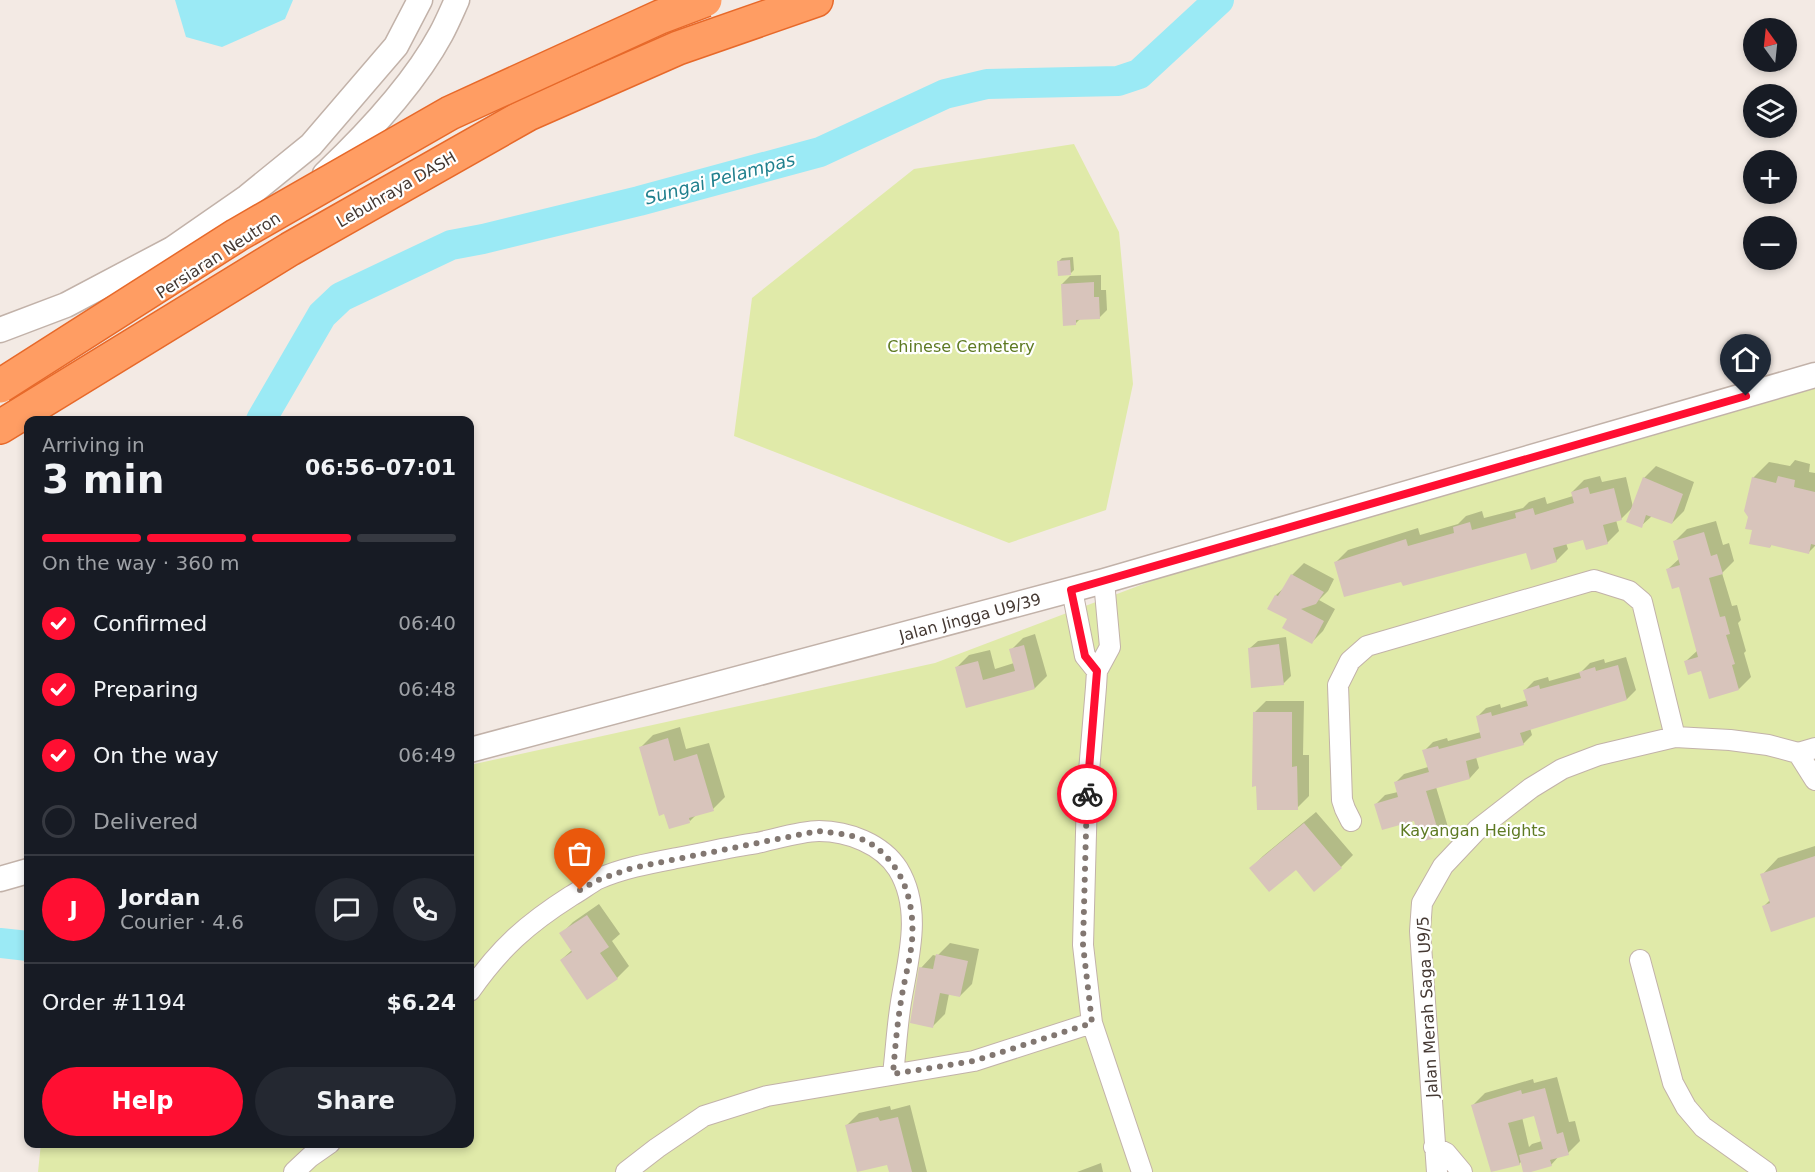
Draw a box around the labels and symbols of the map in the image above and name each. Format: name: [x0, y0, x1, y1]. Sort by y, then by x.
north arrow: [1743, 18, 1797, 72]
street label: Lebuhraya DASH: [333, 147, 459, 231]
water label: Sungai Pelampas: [642, 148, 797, 209]
street label: Persiaran Neutron: [153, 208, 284, 303]
pin: [1720, 334, 1771, 396]
park label: Chinese Cemetery: [887, 337, 1035, 356]
street label: Jalan Jingga U9/39: [896, 589, 1043, 646]
courier: [1057, 764, 1117, 824]
park label: Kayangan Heights: [1400, 821, 1546, 840]
pin: [554, 828, 605, 890]
street label: Jalan Merah Saga U9/5: [1413, 916, 1442, 1099]

